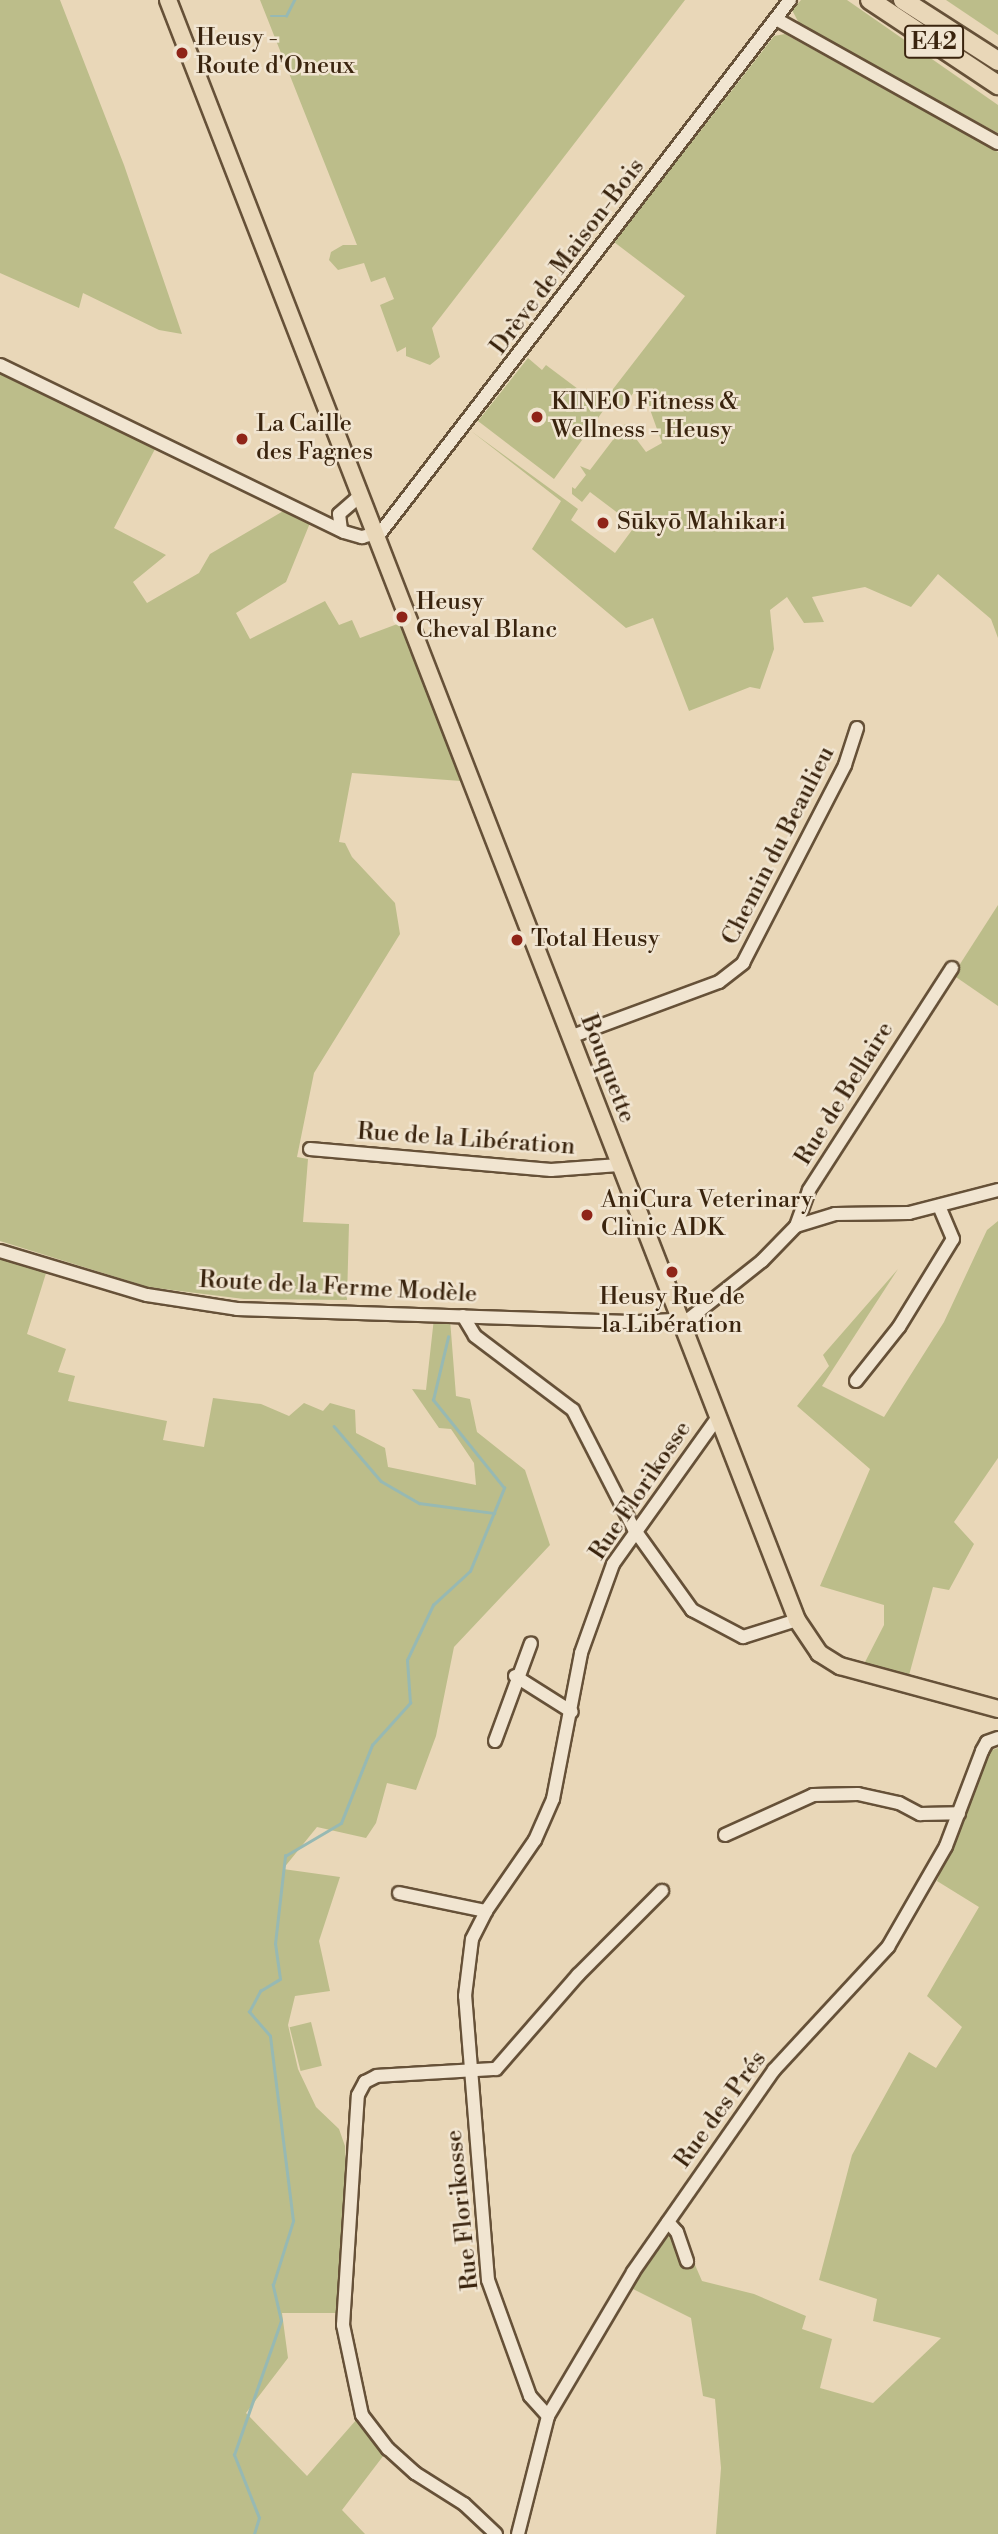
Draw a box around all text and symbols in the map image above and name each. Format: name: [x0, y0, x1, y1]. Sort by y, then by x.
road number: E42: [902, 22, 965, 61]
place label: Heusy - Route d'Oneux: [196, 25, 355, 81]
marker: Heusy - Route d'Oneux: [174, 45, 190, 61]
street label: Drève de Maison-Bois: [485, 153, 651, 361]
place label: KINEO Fitness & Wellness - Heusy: [551, 389, 739, 445]
marker: KINEO Fitness & Wellness - Heusy: [529, 409, 545, 425]
place label: La Caille des Fagnes: [256, 411, 373, 467]
marker: La Caille des Fagnes: [234, 431, 250, 447]
place label: Sūkyō Mahikari: [617, 509, 786, 537]
marker: Sūkyō Mahikari: [595, 515, 611, 531]
place label: Heusy Cheval Blanc: [416, 589, 557, 645]
marker: Heusy Cheval Blanc: [394, 609, 410, 625]
street label: Chemin du Beaulieu: [716, 742, 842, 950]
place label: Total Heusy: [531, 926, 660, 954]
marker: Total Heusy: [509, 932, 525, 948]
street label: Bouquette: [573, 1011, 641, 1127]
street label: Rue de Bellaire: [789, 1017, 901, 1171]
street label: Rue de la Libération: [356, 1118, 576, 1162]
place label: AniCura Veterinary Clinic ADK: [601, 1187, 813, 1243]
marker: AniCura Veterinary Clinic ADK: [579, 1207, 595, 1223]
marker: Heusy Rue de la Libération: [664, 1264, 680, 1280]
street label: Route de la Ferme Modèle: [198, 1266, 478, 1310]
place label: Heusy Rue de la Libération: [599, 1284, 745, 1340]
street label: Rue Florikosse: [584, 1416, 698, 1566]
street label: Rue des Prés: [669, 2046, 773, 2174]
street label: Rue Florikosse: [440, 2128, 486, 2292]

